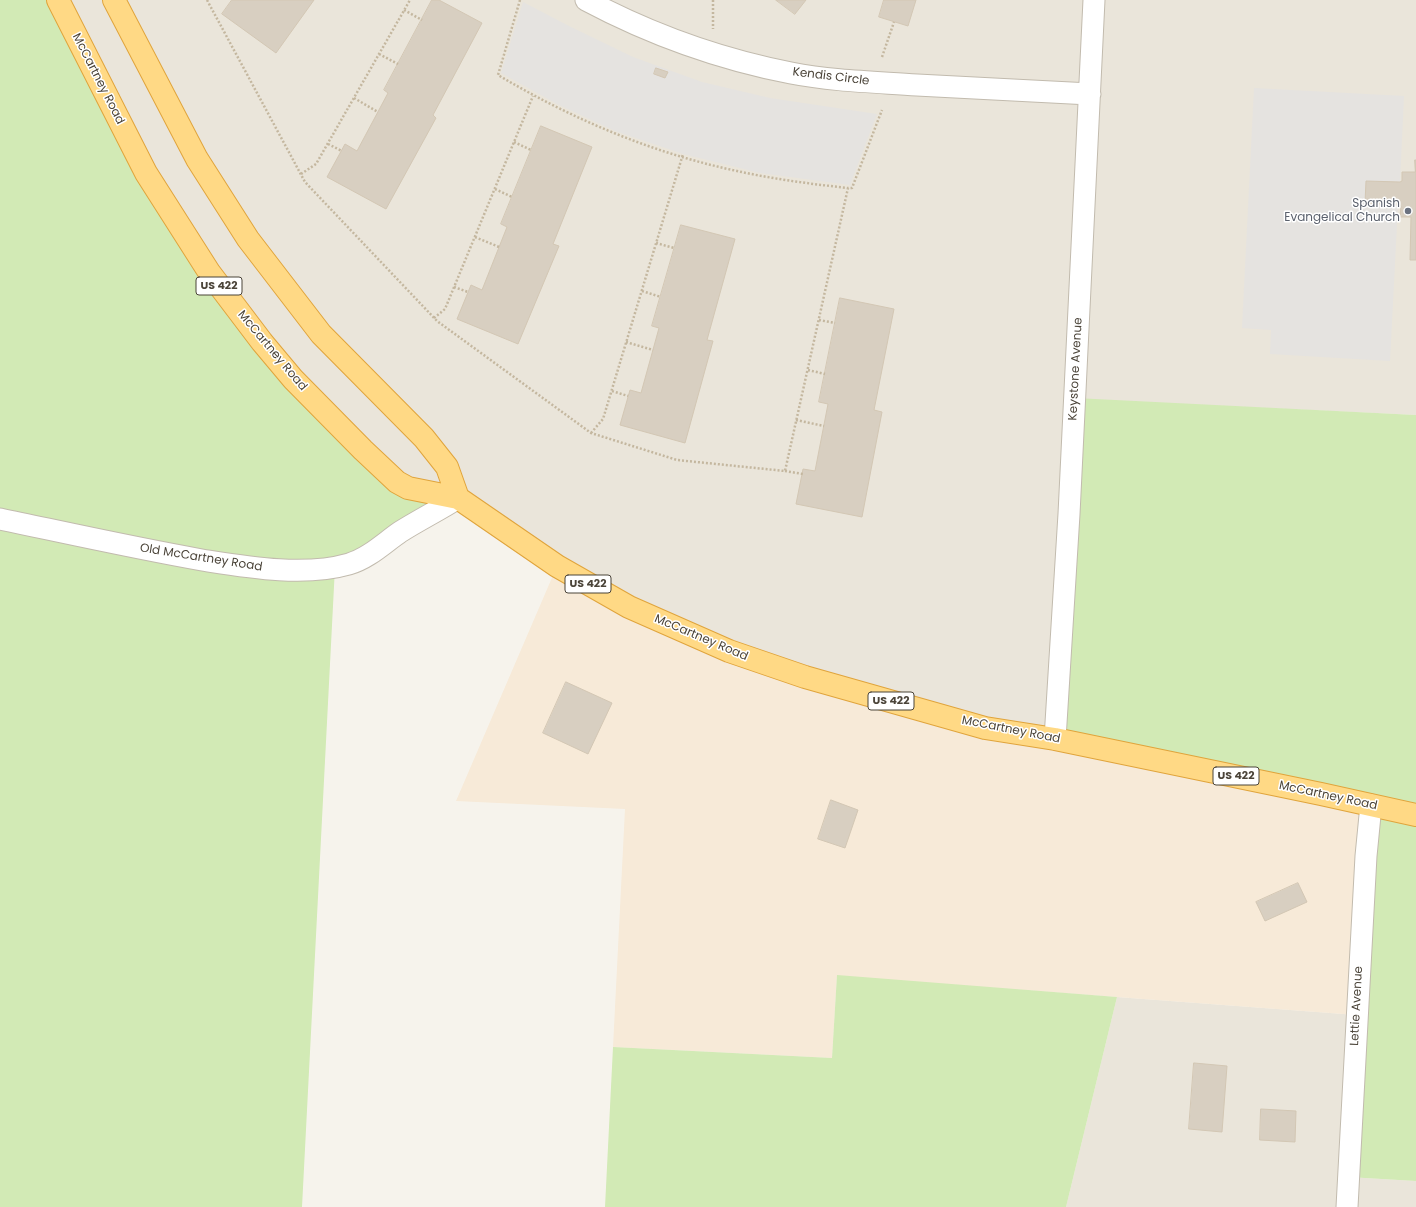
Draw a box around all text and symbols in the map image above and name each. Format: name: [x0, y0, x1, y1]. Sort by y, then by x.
street label: McCartney Road: [69, 31, 127, 127]
street label: Kendis Circle: [792, 65, 870, 89]
place label: Spanish Evangelical Church: [1284, 197, 1400, 225]
marker: Spanish Evangelical Church: [1403, 206, 1413, 216]
road number: US 422: [196, 277, 242, 295]
street label: McCartney Road: [234, 308, 310, 394]
street label: Keystone Avenue: [1066, 317, 1086, 421]
street label: Old McCartney Road: [139, 541, 263, 575]
road number: US 422: [565, 575, 611, 593]
street label: McCartney Road: [652, 612, 750, 664]
road number: US 422: [868, 692, 914, 710]
street label: McCartney Road: [960, 713, 1062, 747]
road number: US 422: [1213, 767, 1259, 785]
street label: McCartney Road: [1278, 779, 1378, 813]
street label: Lettie Avenue: [1348, 966, 1366, 1046]

